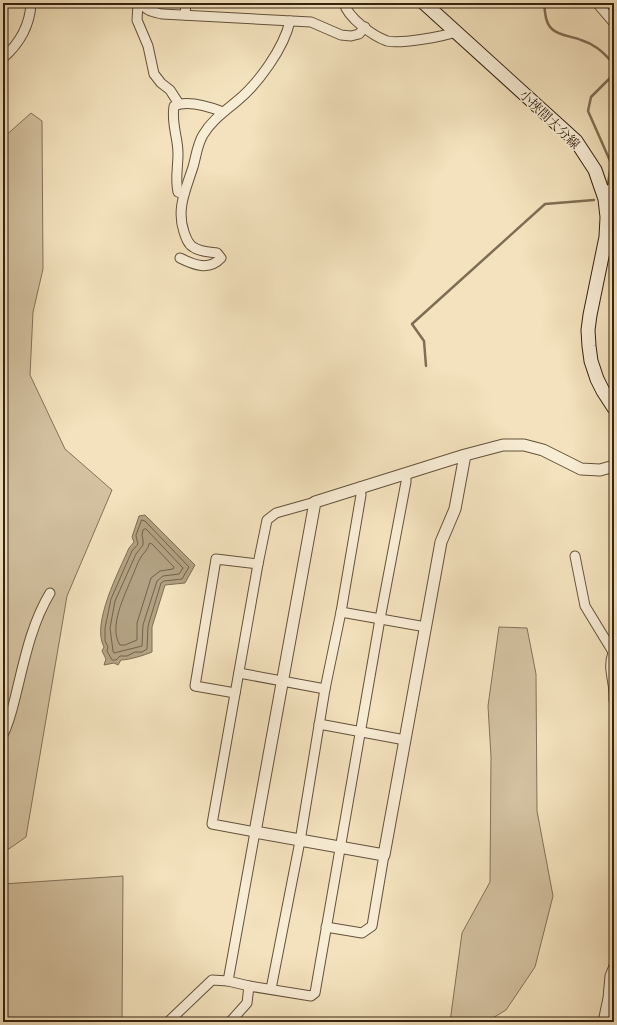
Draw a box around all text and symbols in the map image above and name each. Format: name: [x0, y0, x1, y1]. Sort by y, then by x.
street label: 小挾間大分線: [516, 87, 583, 153]

